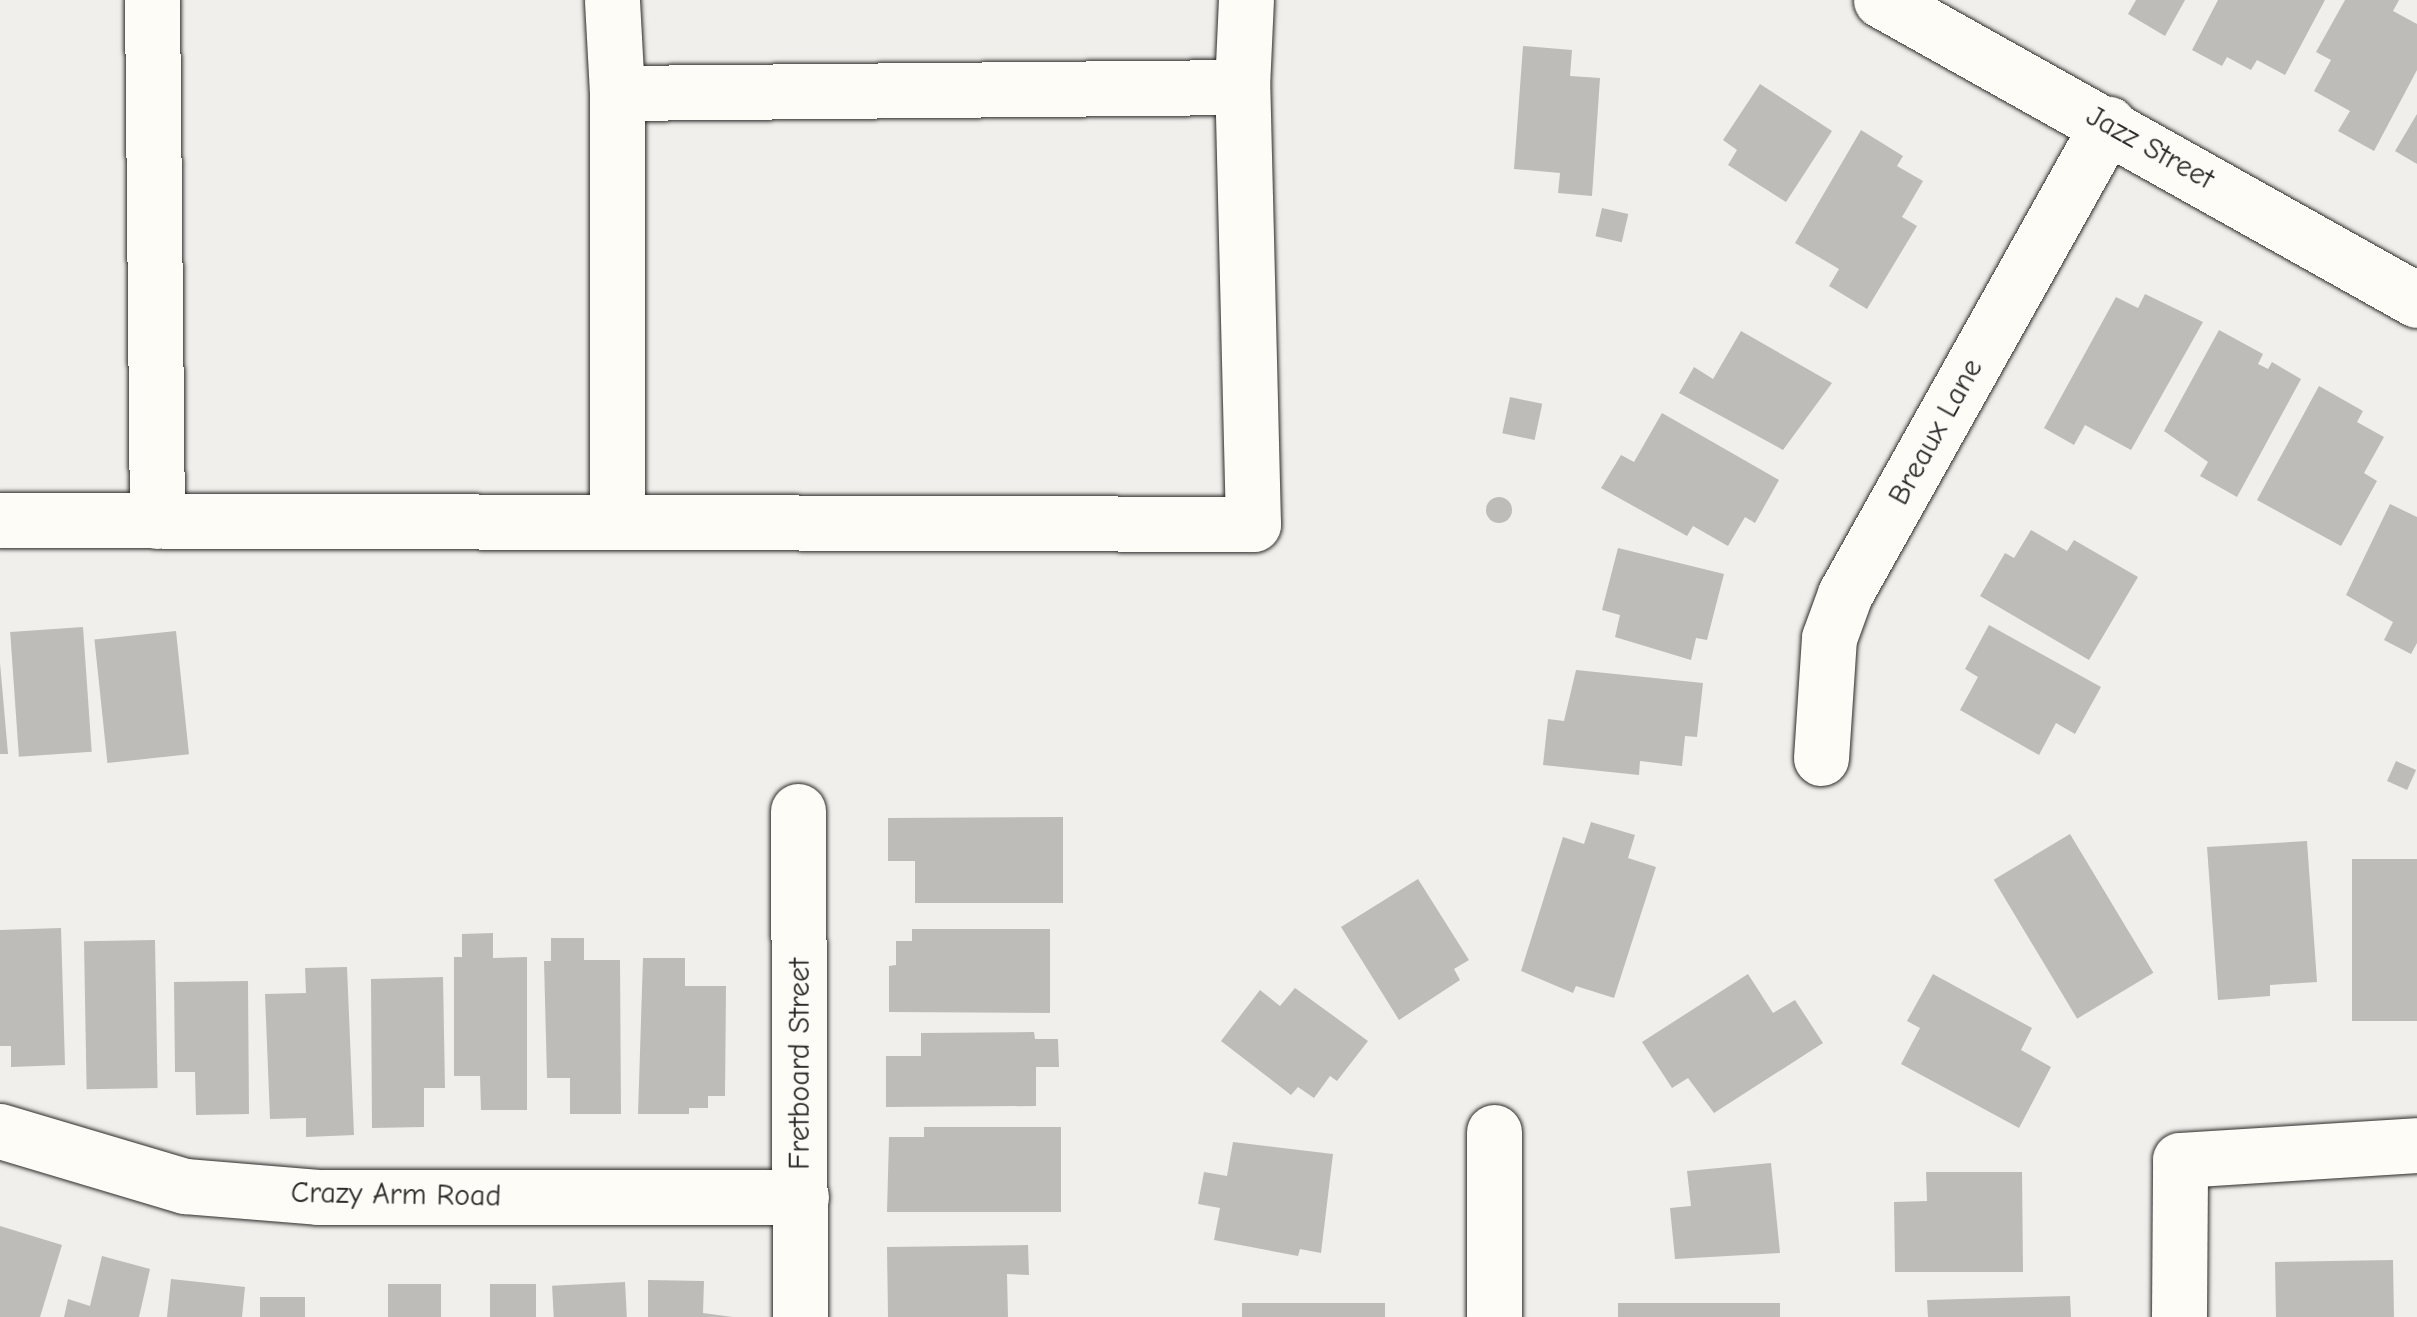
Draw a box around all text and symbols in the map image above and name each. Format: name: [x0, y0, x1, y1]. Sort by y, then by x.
street label: Jazz Street: [2080, 98, 2220, 198]
street label: Breaux Lane: [1881, 353, 1991, 511]
street label: Fretboard Street: [782, 958, 818, 1170]
street label: Crazy Arm Road: [290, 1175, 502, 1215]

